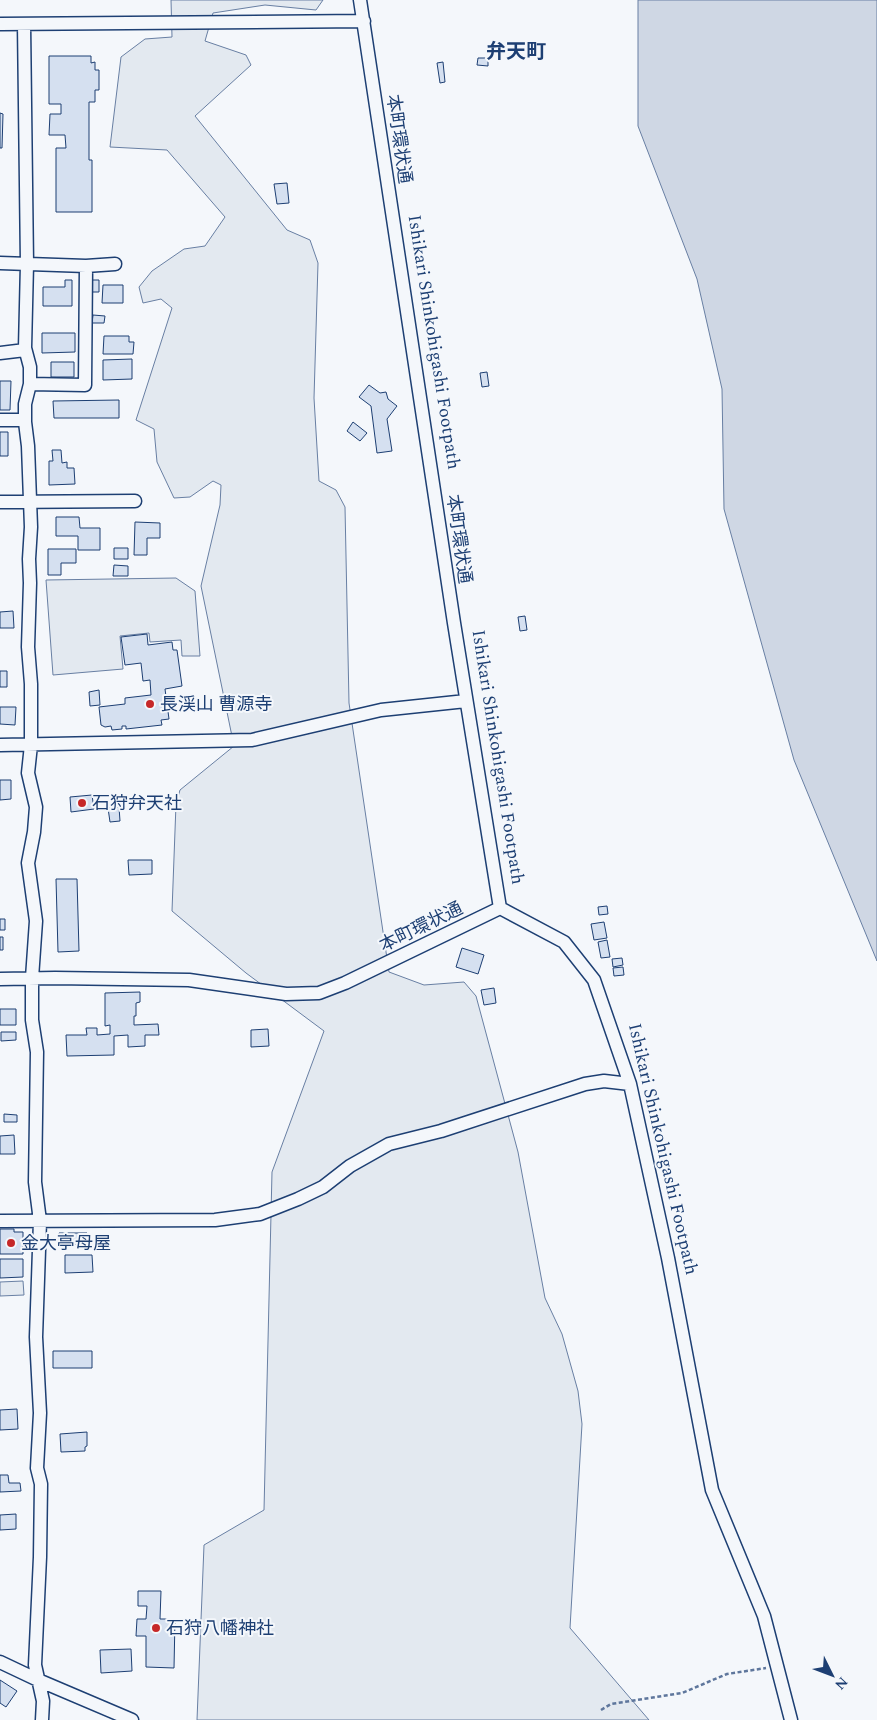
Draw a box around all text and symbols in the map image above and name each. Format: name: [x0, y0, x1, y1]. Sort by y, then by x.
district label: 弁天町: [486, 37, 546, 67]
street label: 本町環状通: [379, 93, 419, 185]
street label: Ishikari Shinkohigashi Footpath: [401, 213, 467, 471]
street label: 本町環状通: [439, 493, 479, 585]
street label: Ishikari Shinkohigashi Footpath: [465, 628, 531, 886]
place label: 長渓山 曹源寺: [160, 691, 273, 718]
marker: 長渓山 曹源寺: [144, 698, 156, 710]
place label: 石狩弁天社: [92, 790, 182, 817]
marker: 石狩弁天社: [76, 797, 88, 809]
street label: 本町環状通: [375, 895, 467, 959]
street label: Ishikari Shinkohigashi Footpath: [621, 1021, 705, 1277]
place label: 金大亭母屋: [21, 1230, 111, 1257]
marker: 金大亭母屋: [5, 1237, 17, 1249]
place label: 石狩八幡神社: [166, 1615, 274, 1642]
marker: 石狩八幡神社: [150, 1622, 162, 1634]
north arrow: [807, 1650, 857, 1700]
text: N: [830, 1672, 853, 1695]

